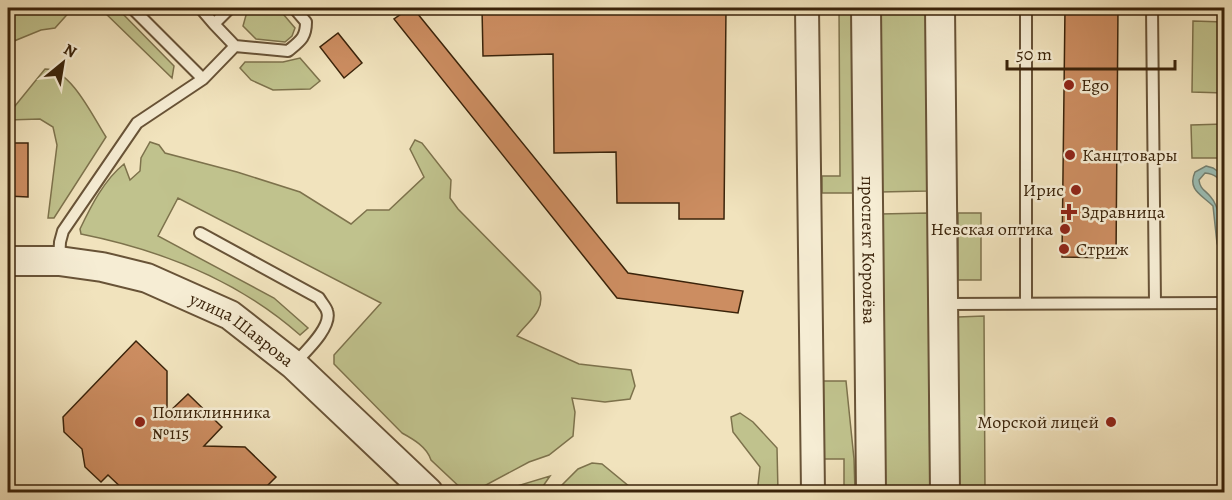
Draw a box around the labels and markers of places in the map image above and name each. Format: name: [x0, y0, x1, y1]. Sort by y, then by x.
place label: Ego: [1081, 73, 1109, 97]
marker: Ego: [1062, 78, 1076, 92]
place label: Канцтовары: [1082, 143, 1178, 167]
marker: Канцтовары: [1063, 148, 1077, 162]
place label: Ирис: [1023, 178, 1064, 202]
marker: Ирис: [1069, 183, 1083, 197]
place label: Здравница: [1081, 200, 1166, 224]
marker: Здравница: [1062, 205, 1076, 219]
place label: Невская оптика: [931, 217, 1054, 241]
marker: Невская оптика: [1058, 222, 1072, 236]
place label: Стриж: [1076, 237, 1129, 261]
marker: Стриж: [1057, 242, 1071, 256]
place label: Поликлинника №115: [152, 400, 271, 445]
place label: Морской лицей: [977, 410, 1099, 434]
marker: Поликлинника №115: [133, 415, 147, 429]
marker: Морской лицей: [1104, 415, 1118, 429]

